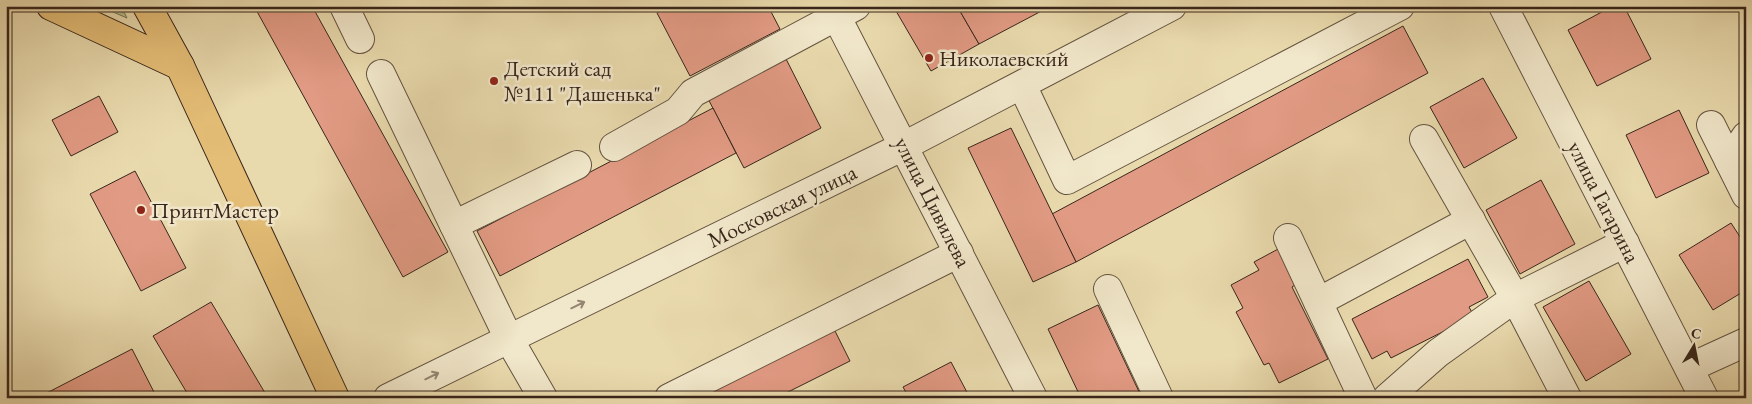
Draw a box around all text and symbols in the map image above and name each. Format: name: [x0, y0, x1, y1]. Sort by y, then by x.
place label: Николаевский: [939, 44, 1069, 73]
marker: Николаевский: [923, 52, 935, 64]
place label: Детский сад №111 "Дашенька": [504, 54, 661, 108]
marker: Детский сад №111 "Дашенька": [488, 75, 500, 87]
street label: улица Цивилева: [888, 132, 978, 272]
street label: улица Гагарина: [1561, 136, 1647, 268]
street label: Московская улица: [703, 157, 862, 255]
place label: ПринтМастер: [151, 196, 279, 225]
marker: ПринтМастер: [135, 204, 147, 216]
one-way arrow: [570, 300, 585, 309]
north arrow: [1670, 322, 1720, 372]
text: С: [1690, 323, 1703, 343]
one-way arrow: [424, 371, 439, 381]

